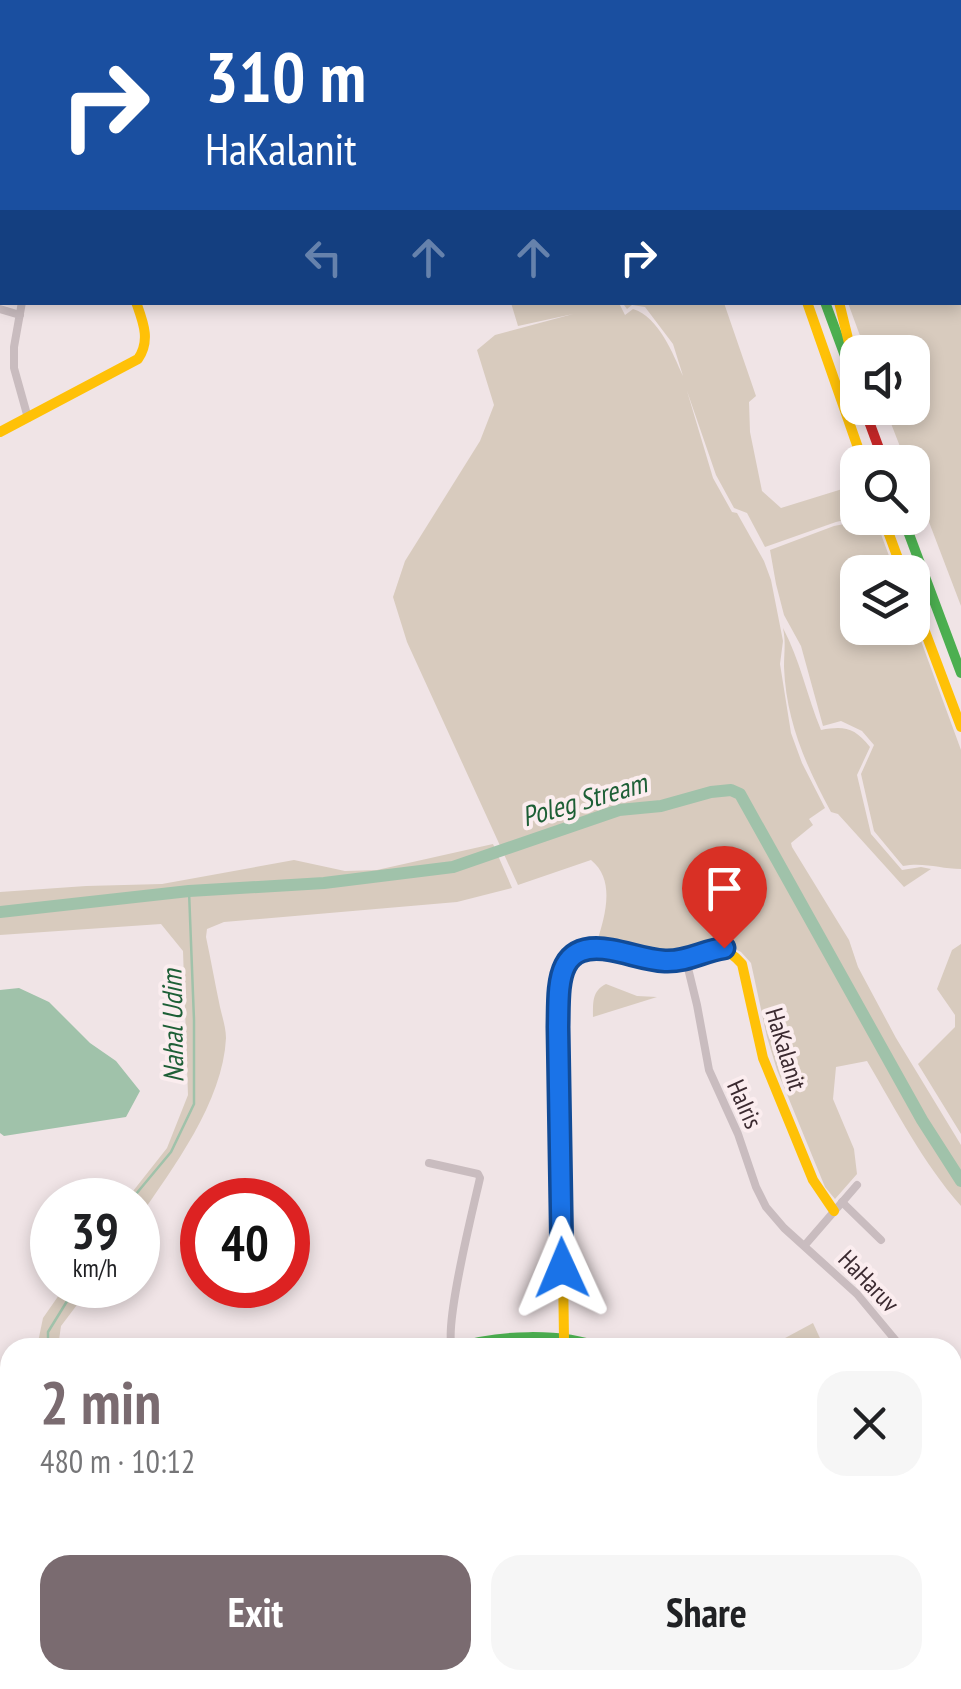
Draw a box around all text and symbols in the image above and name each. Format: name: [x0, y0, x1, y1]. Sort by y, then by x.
text: 310 m: [205, 31, 366, 121]
icon: right: [40, 40, 170, 170]
text: HaKalanit: [205, 119, 357, 177]
icon: left: [296, 230, 351, 285]
icon: ahead: [401, 230, 456, 285]
icon: ahead: [506, 230, 561, 285]
icon: right: [611, 230, 666, 285]
map controls: [840, 335, 930, 645]
button: sound: [840, 335, 930, 425]
button: search: [840, 445, 930, 535]
button: layers: [840, 555, 930, 645]
water label: Poleg Stream: [517, 763, 652, 834]
pin: [682, 846, 767, 949]
icon: arrive: [697, 861, 752, 916]
water label: Nahal Udim: [152, 967, 191, 1083]
street label: HaKalanit: [758, 1004, 814, 1094]
street label: HaIris: [720, 1075, 770, 1133]
speed limit sign: 40: [180, 1178, 310, 1308]
text: 39: [71, 1198, 119, 1263]
position arrow: [510, 1216, 614, 1320]
street label: HaHaruv: [832, 1243, 906, 1319]
text: km/h: [73, 1252, 117, 1284]
text: 2 min: [40, 1363, 161, 1441]
button: close: [817, 1371, 922, 1476]
text: 480 m · 10:12: [40, 1440, 195, 1482]
button: Exit: [40, 1555, 471, 1670]
button: Share: [491, 1555, 922, 1670]

